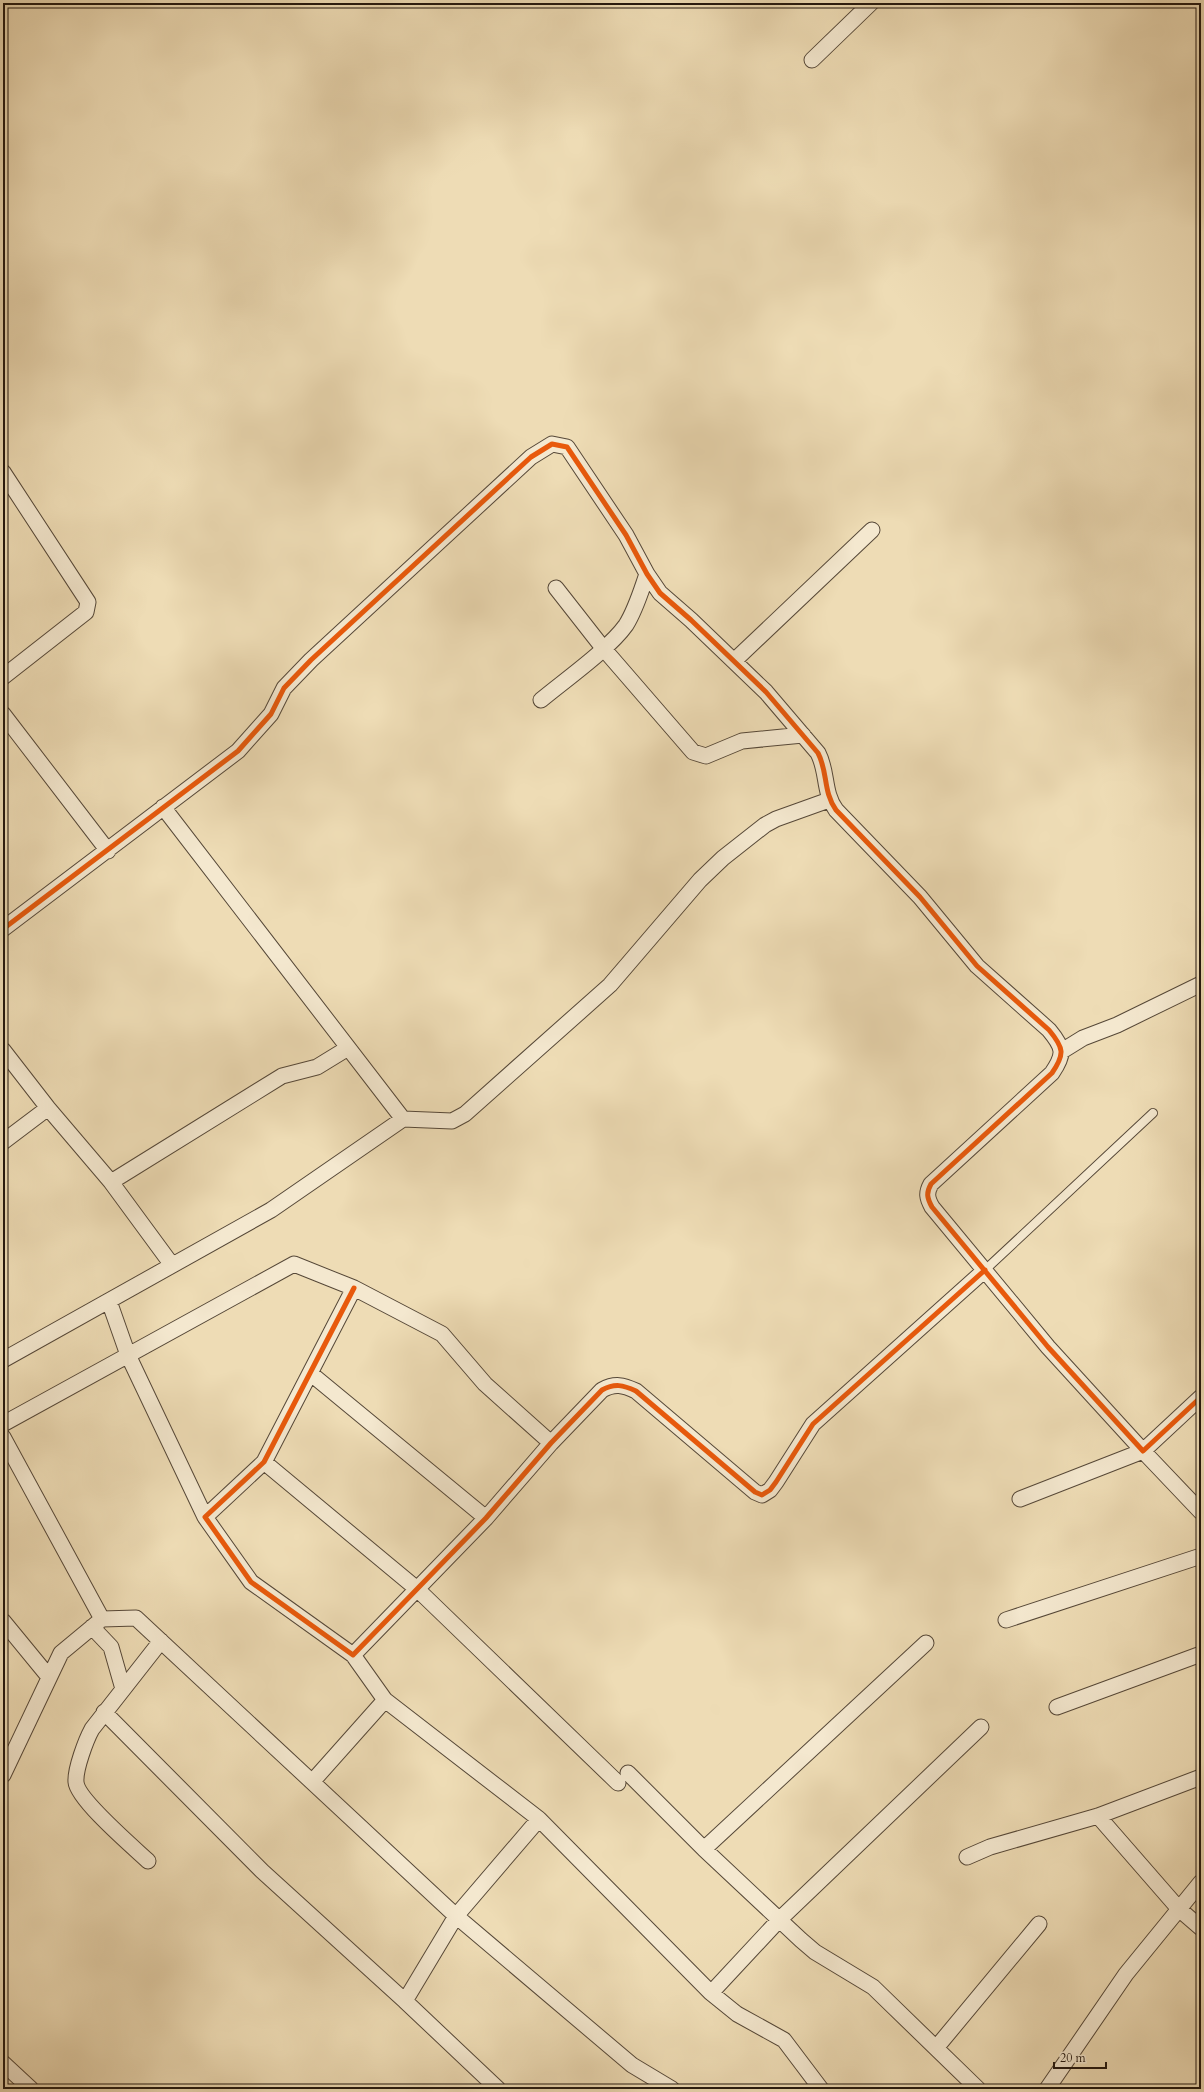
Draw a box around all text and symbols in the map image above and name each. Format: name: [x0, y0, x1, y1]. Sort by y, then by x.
scale bar: [1054, 2044, 1106, 2070]
text: 20 m: [1060, 2050, 1087, 2066]

